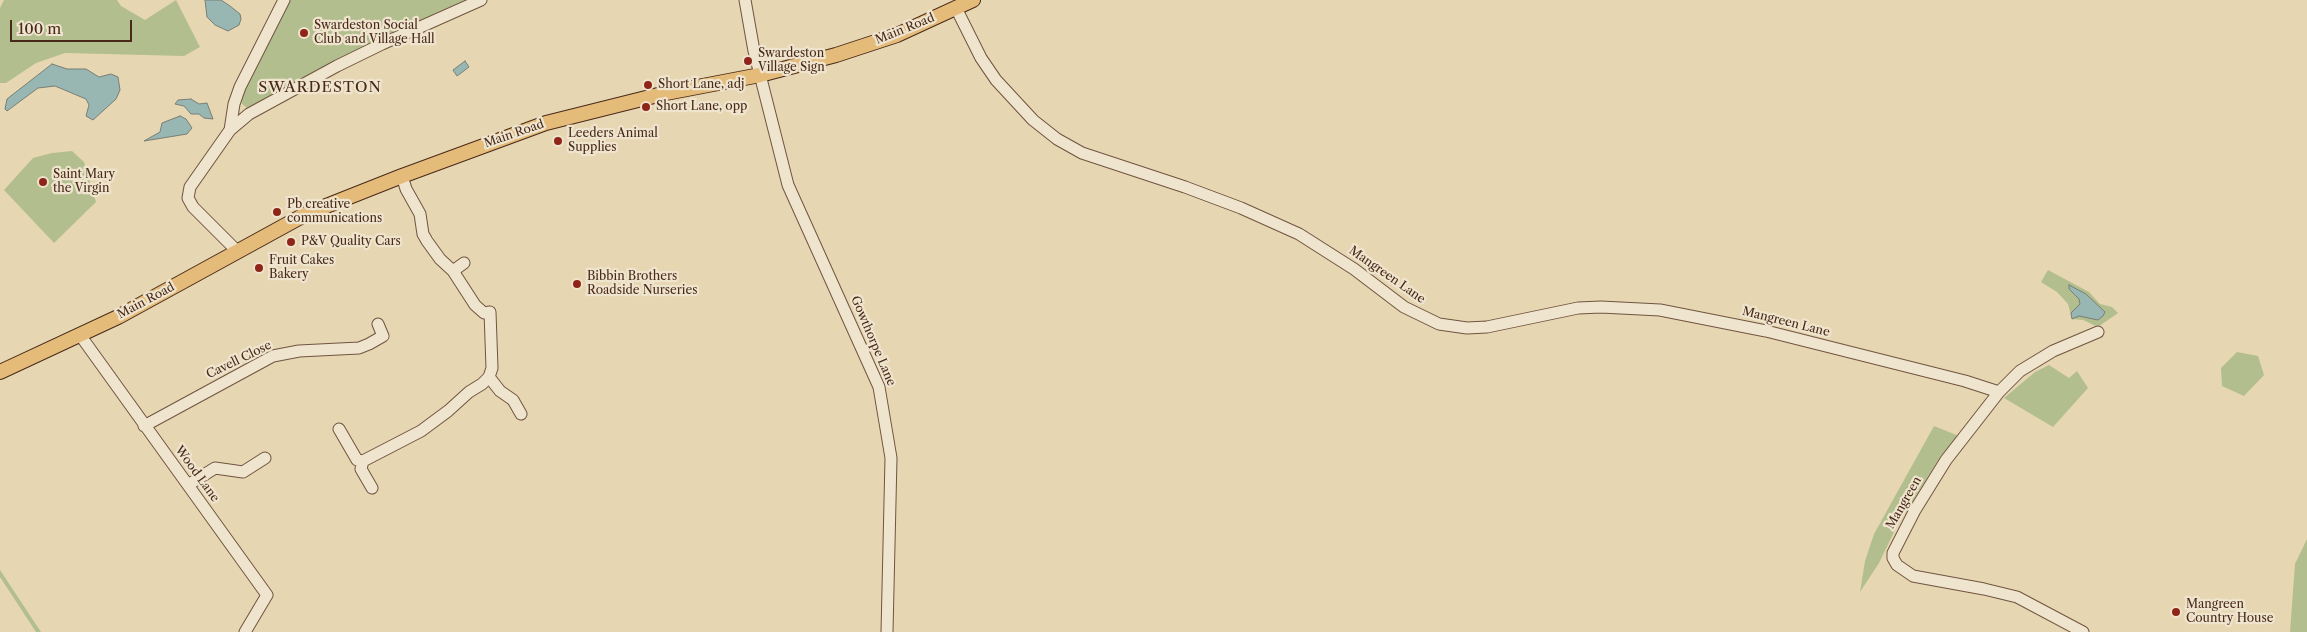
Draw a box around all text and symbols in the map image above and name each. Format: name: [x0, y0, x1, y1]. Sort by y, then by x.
scale bar: [12, 10, 135, 42]
street label: Main Road: [873, 11, 937, 47]
text: 100 m: [18, 19, 61, 38]
place label: Swardeston Social Club and Village Hall: [314, 19, 435, 47]
marker: Swardeston Social Club and Village Hall: [298, 27, 310, 39]
place label: Swardeston Village Sign: [758, 47, 825, 75]
marker: Swardeston Village Sign: [742, 55, 754, 67]
place label: Short Lane, adj: [658, 78, 744, 92]
district label: SWARDESTON: [257, 79, 383, 97]
marker: Short Lane, adj: [642, 79, 654, 91]
place label: Short Lane, opp: [656, 100, 747, 114]
marker: Short Lane, opp: [640, 101, 652, 113]
street label: Main Road: [482, 117, 546, 151]
place label: Leeders Animal Supplies: [568, 127, 658, 155]
marker: Leeders Animal Supplies: [552, 135, 564, 147]
place label: Saint Mary the Virgin: [53, 168, 115, 196]
marker: Saint Mary the Virgin: [37, 176, 49, 188]
place label: Pb creative communications: [287, 198, 382, 226]
marker: Pb creative communications: [271, 206, 283, 218]
place label: P&V Quality Cars: [301, 235, 401, 249]
marker: P&V Quality Cars: [285, 236, 297, 248]
street label: Mangreen Lane: [1346, 243, 1428, 307]
place label: Fruit Cakes Bakery: [269, 254, 334, 282]
marker: Fruit Cakes Bakery: [253, 262, 265, 274]
place label: Bibbin Brothers Roadside Nurseries: [587, 270, 697, 298]
marker: Bibbin Brothers Roadside Nurseries: [571, 278, 583, 290]
street label: Main Road: [115, 280, 177, 322]
street label: Gowthorpe Lane: [848, 294, 898, 388]
street label: Mangreen Lane: [1741, 304, 1831, 340]
street label: Cavell Close: [204, 338, 274, 382]
street label: Wood Lane: [172, 443, 222, 505]
street label: Mangreen: [1883, 474, 1925, 532]
place label: Mangreen Country House: [2186, 598, 2273, 626]
marker: Mangreen Country House: [2170, 606, 2182, 618]

